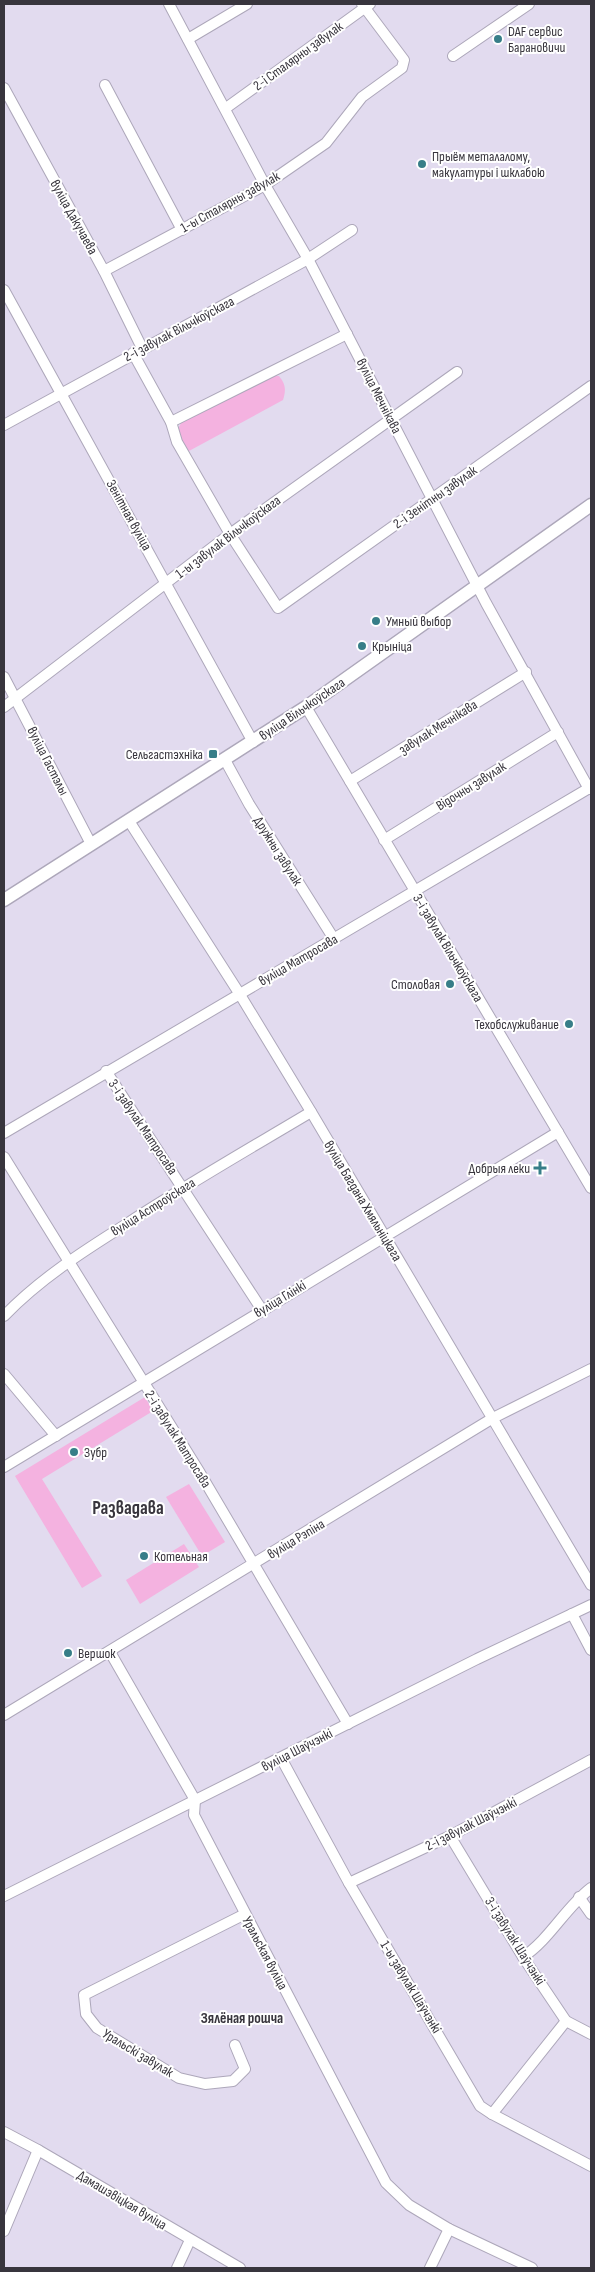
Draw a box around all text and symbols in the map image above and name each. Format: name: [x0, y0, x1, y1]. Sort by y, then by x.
street label: 2-і Сталярны завулак: [250, 17, 347, 94]
place label: DAF сервис Барановичи: [508, 23, 566, 56]
marker: DAF сервис Барановичи: [492, 33, 504, 45]
place label: Прыём металалому, макулатуры і шклабою: [432, 148, 545, 181]
marker: Прыём металалому, макулатуры і шклабою: [416, 158, 428, 170]
street label: 1-ы Сталярны завулак: [177, 167, 283, 236]
street label: вуліца Дакучаева: [46, 177, 102, 257]
street label: 2-і завулак Вільчкоўскага: [121, 293, 237, 365]
street label: вуліца Мечнікава: [353, 356, 405, 436]
street label: 2-і Зенітны завулак: [390, 461, 481, 532]
street label: Зенітная вуліца: [103, 477, 155, 553]
street label: 1-ы завулак Вільчкоўскага: [172, 492, 284, 582]
place label: Умный выбор: [386, 613, 452, 630]
marker: Умный выбор: [370, 615, 382, 627]
place label: Крыніца: [372, 638, 412, 655]
marker: Крыніца: [356, 640, 368, 652]
street label: вуліца Вільчкоўскага: [256, 674, 348, 744]
street label: завулак Мечнікава: [396, 696, 480, 758]
street label: вуліца Гастэлы: [23, 724, 73, 798]
place label: Сельгастэхніка: [126, 746, 203, 763]
marker: Сельгастэхніка: [207, 748, 219, 760]
street label: Відочны завулак: [433, 757, 510, 814]
street label: Дружны завулак: [250, 813, 306, 890]
street label: 3-і завулак Вільчкоўскага: [409, 891, 487, 1005]
street label: вуліца Матросава: [255, 931, 341, 989]
place label: Столовая: [391, 976, 440, 993]
marker: Столовая: [444, 978, 456, 990]
place label: Техобслуживание: [474, 1016, 559, 1033]
marker: Техобслуживание: [563, 1018, 575, 1030]
street label: 3-і завулак Матросава: [105, 1076, 181, 1178]
street label: вуліца Багдана Хмяльніцкага: [320, 1138, 406, 1264]
place label: Добрыя леки: [468, 1160, 530, 1177]
marker: Добрыя леки: [534, 1162, 546, 1174]
street label: вуліца Астроўскага: [108, 1174, 198, 1240]
street label: вуліца Глінкі: [251, 1277, 309, 1321]
street label: 2-і завулак Матросава: [141, 1387, 215, 1491]
place label: Зубр: [84, 1444, 107, 1461]
marker: Зубр: [68, 1446, 80, 1458]
district label: Развадава: [92, 1497, 164, 1520]
street label: вуліца Рэпіна: [264, 1515, 328, 1563]
place label: Котельная: [154, 1548, 208, 1565]
marker: Котельная: [138, 1550, 150, 1562]
place label: Вершок: [78, 1645, 116, 1662]
marker: Вершок: [62, 1647, 74, 1659]
street label: вуліца Шаўчэнкі: [259, 1725, 335, 1775]
street label: 2-і завулак Шаўчэнкі: [422, 1794, 520, 1854]
street label: 3-і завулак Шаўчэнкі: [481, 1894, 549, 1988]
street label: Уральская вуліца: [239, 1913, 291, 1993]
street label: 1-ы завулак Шаўчэнкі: [377, 1938, 445, 2036]
district label: Зялёная рошча: [201, 2009, 283, 2028]
street label: Уральскі завулак: [99, 2025, 177, 2081]
street label: Дамашэвіцкая вуліца: [74, 2167, 170, 2233]

